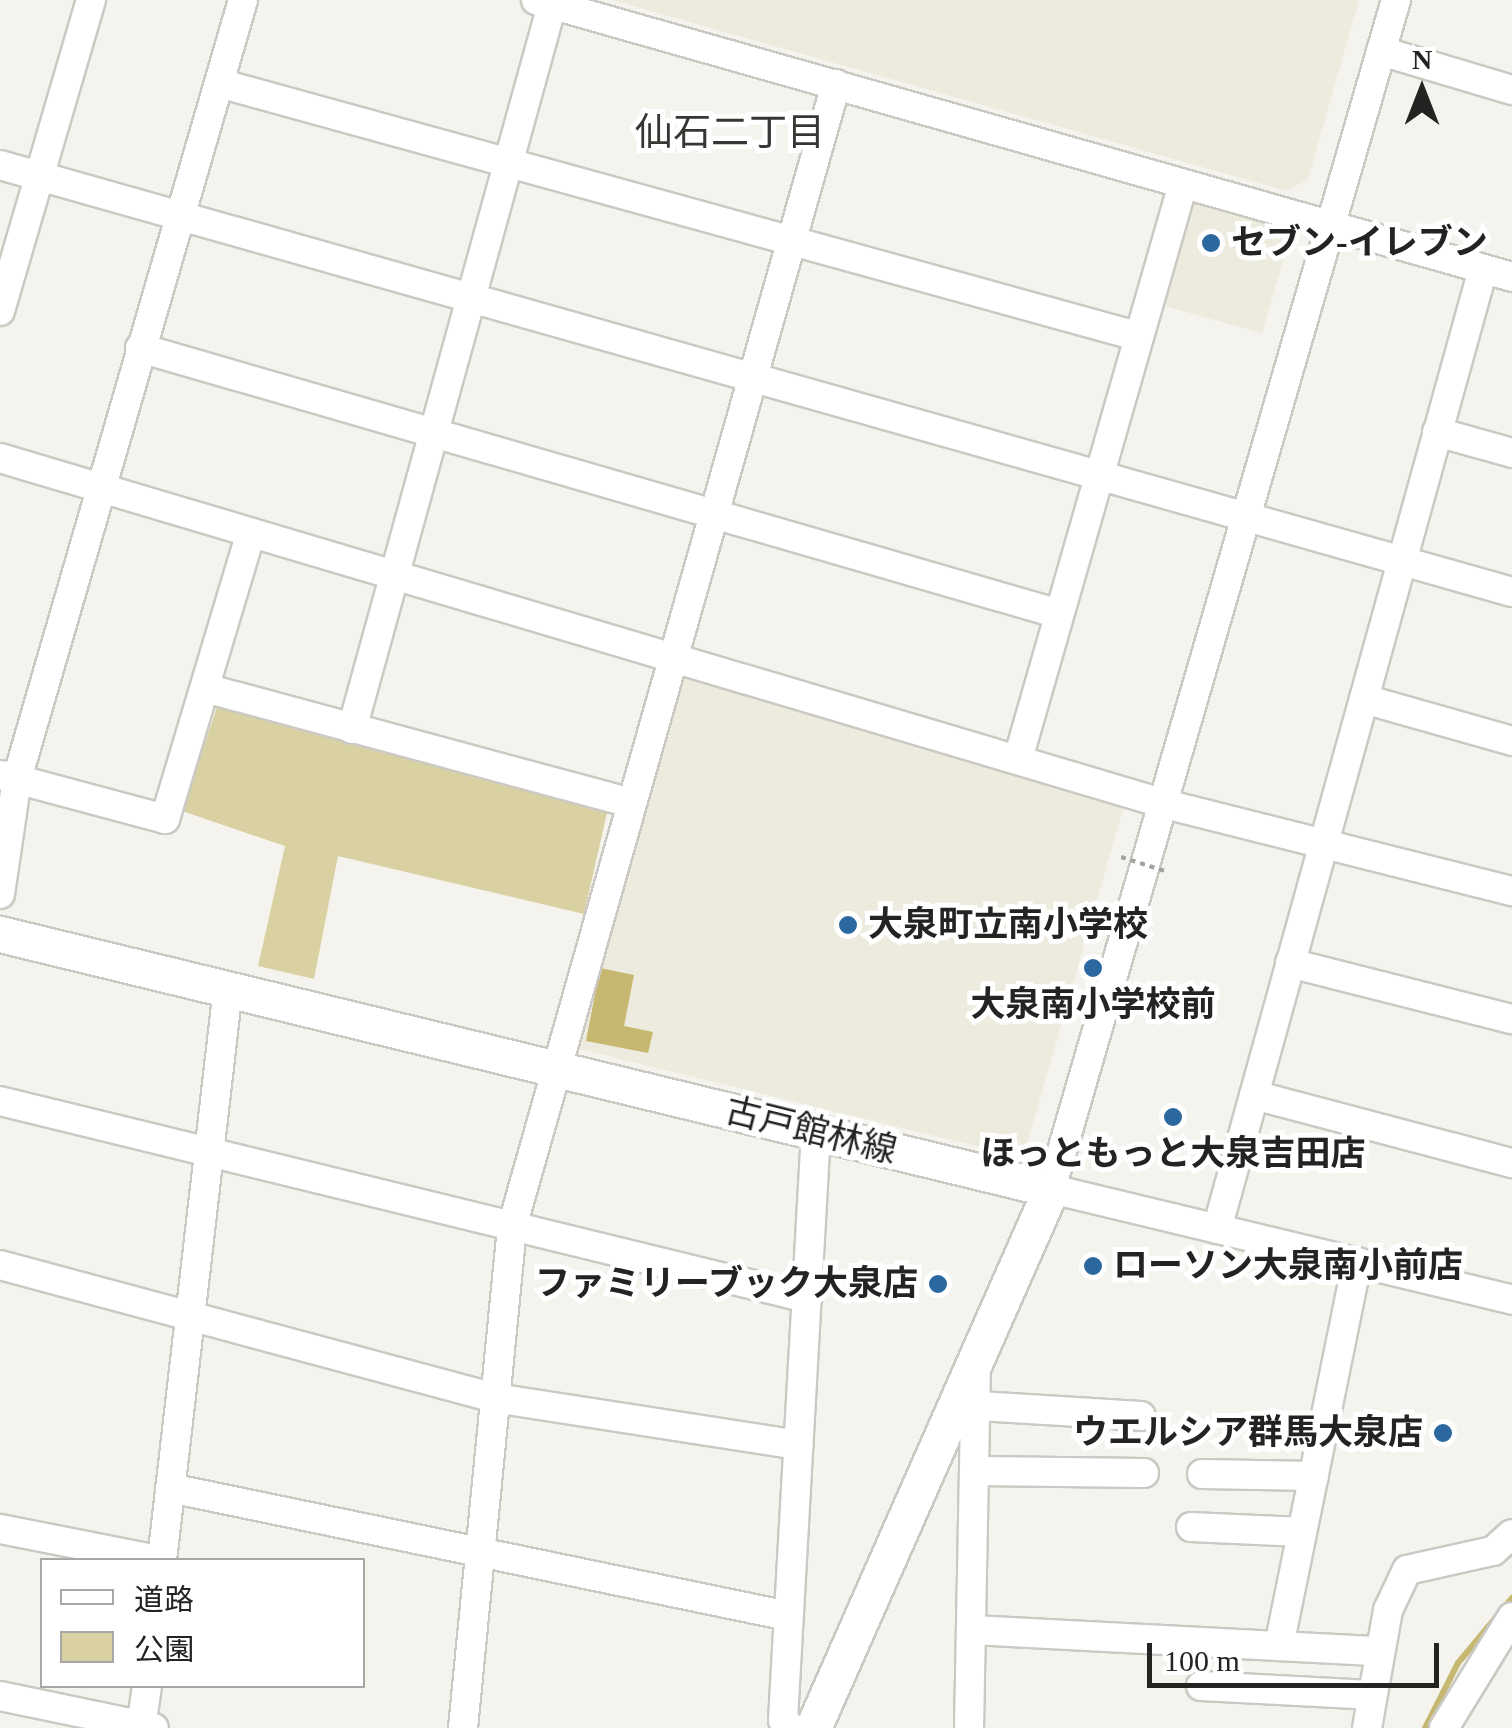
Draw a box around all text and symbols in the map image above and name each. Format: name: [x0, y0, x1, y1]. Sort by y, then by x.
north arrow: [1372, 40, 1472, 140]
text: N: [1412, 44, 1432, 75]
district label: 仙石二丁目: [635, 110, 825, 156]
place label: セブン-イレブン: [1231, 222, 1488, 264]
marker: セブン-イレブン: [1200, 232, 1222, 254]
place label: 大泉町立南小学校: [868, 904, 1148, 946]
marker: 大泉町立南小学校: [837, 914, 859, 936]
marker: 大泉南小学校前: [1082, 957, 1104, 979]
place label: 大泉南小学校前: [971, 984, 1215, 1026]
street label: 古戸館林線: [721, 1089, 901, 1173]
marker: ほっともっと大泉吉田店: [1162, 1106, 1184, 1128]
place label: ほっともっと大泉吉田店: [981, 1133, 1365, 1175]
place label: ローソン大泉南小前店: [1113, 1245, 1463, 1287]
marker: ローソン大泉南小前店: [1082, 1255, 1104, 1277]
place label: ファミリーブック大泉店: [533, 1263, 918, 1305]
marker: ファミリーブック大泉店: [927, 1273, 949, 1295]
place label: ウエルシア群馬大泉店: [1073, 1412, 1423, 1454]
marker: ウエルシア群馬大泉店: [1432, 1422, 1454, 1444]
legend: [40, 1558, 365, 1688]
text: 道路: [134, 1583, 194, 1616]
scale bar: [1152, 1623, 1444, 1685]
text: 公園: [134, 1633, 194, 1666]
text: 100 m: [1164, 1644, 1240, 1677]

